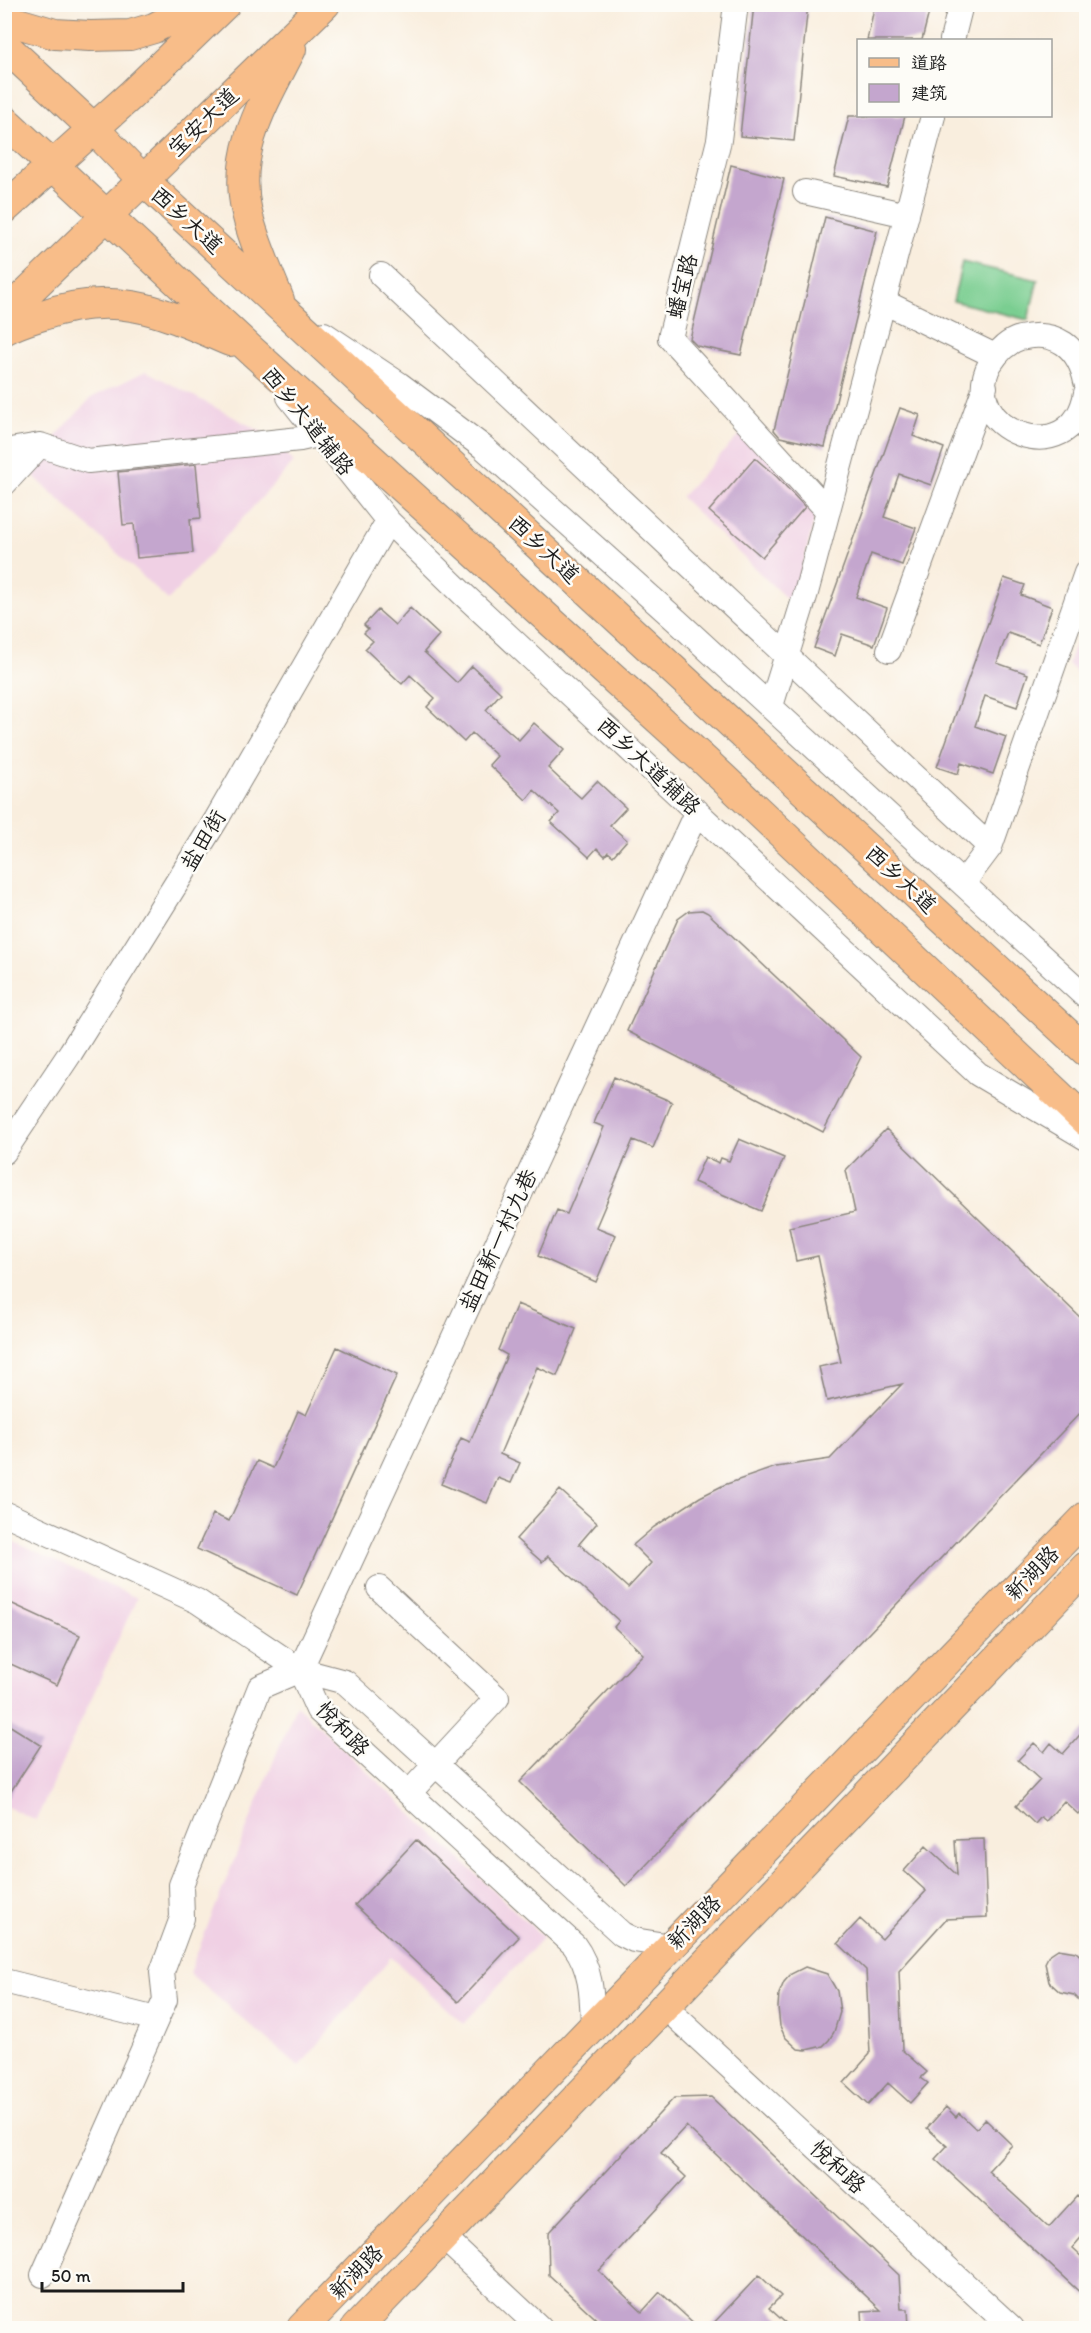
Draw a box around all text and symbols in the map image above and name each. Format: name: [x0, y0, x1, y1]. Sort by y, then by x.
legend: [857, 39, 1052, 117]
text: 道路: [911, 52, 947, 74]
street label: 宝安大道: [162, 82, 244, 162]
text: 建筑: [911, 82, 947, 104]
street label: 西乡大道: [145, 181, 229, 259]
street label: 蟠宝路: [661, 251, 703, 321]
street label: 西乡大道辅路: [256, 361, 360, 481]
street label: 西乡大道: [503, 509, 585, 589]
street label: 西乡大道辅路: [592, 711, 706, 821]
street label: 盐田街: [174, 805, 232, 875]
street label: 西乡大道: [860, 839, 942, 919]
street label: 盐田新一村九巷: [453, 1165, 543, 1315]
street label: 新湖路: [999, 1540, 1065, 1606]
street label: 悦和路: [310, 1696, 376, 1762]
street label: 新湖路: [661, 1889, 727, 1955]
street label: 悦和路: [805, 2135, 871, 2199]
street label: 新湖路: [323, 2239, 389, 2305]
scale bar: [42, 2255, 183, 2293]
text: 50 m: [51, 2265, 91, 2287]

